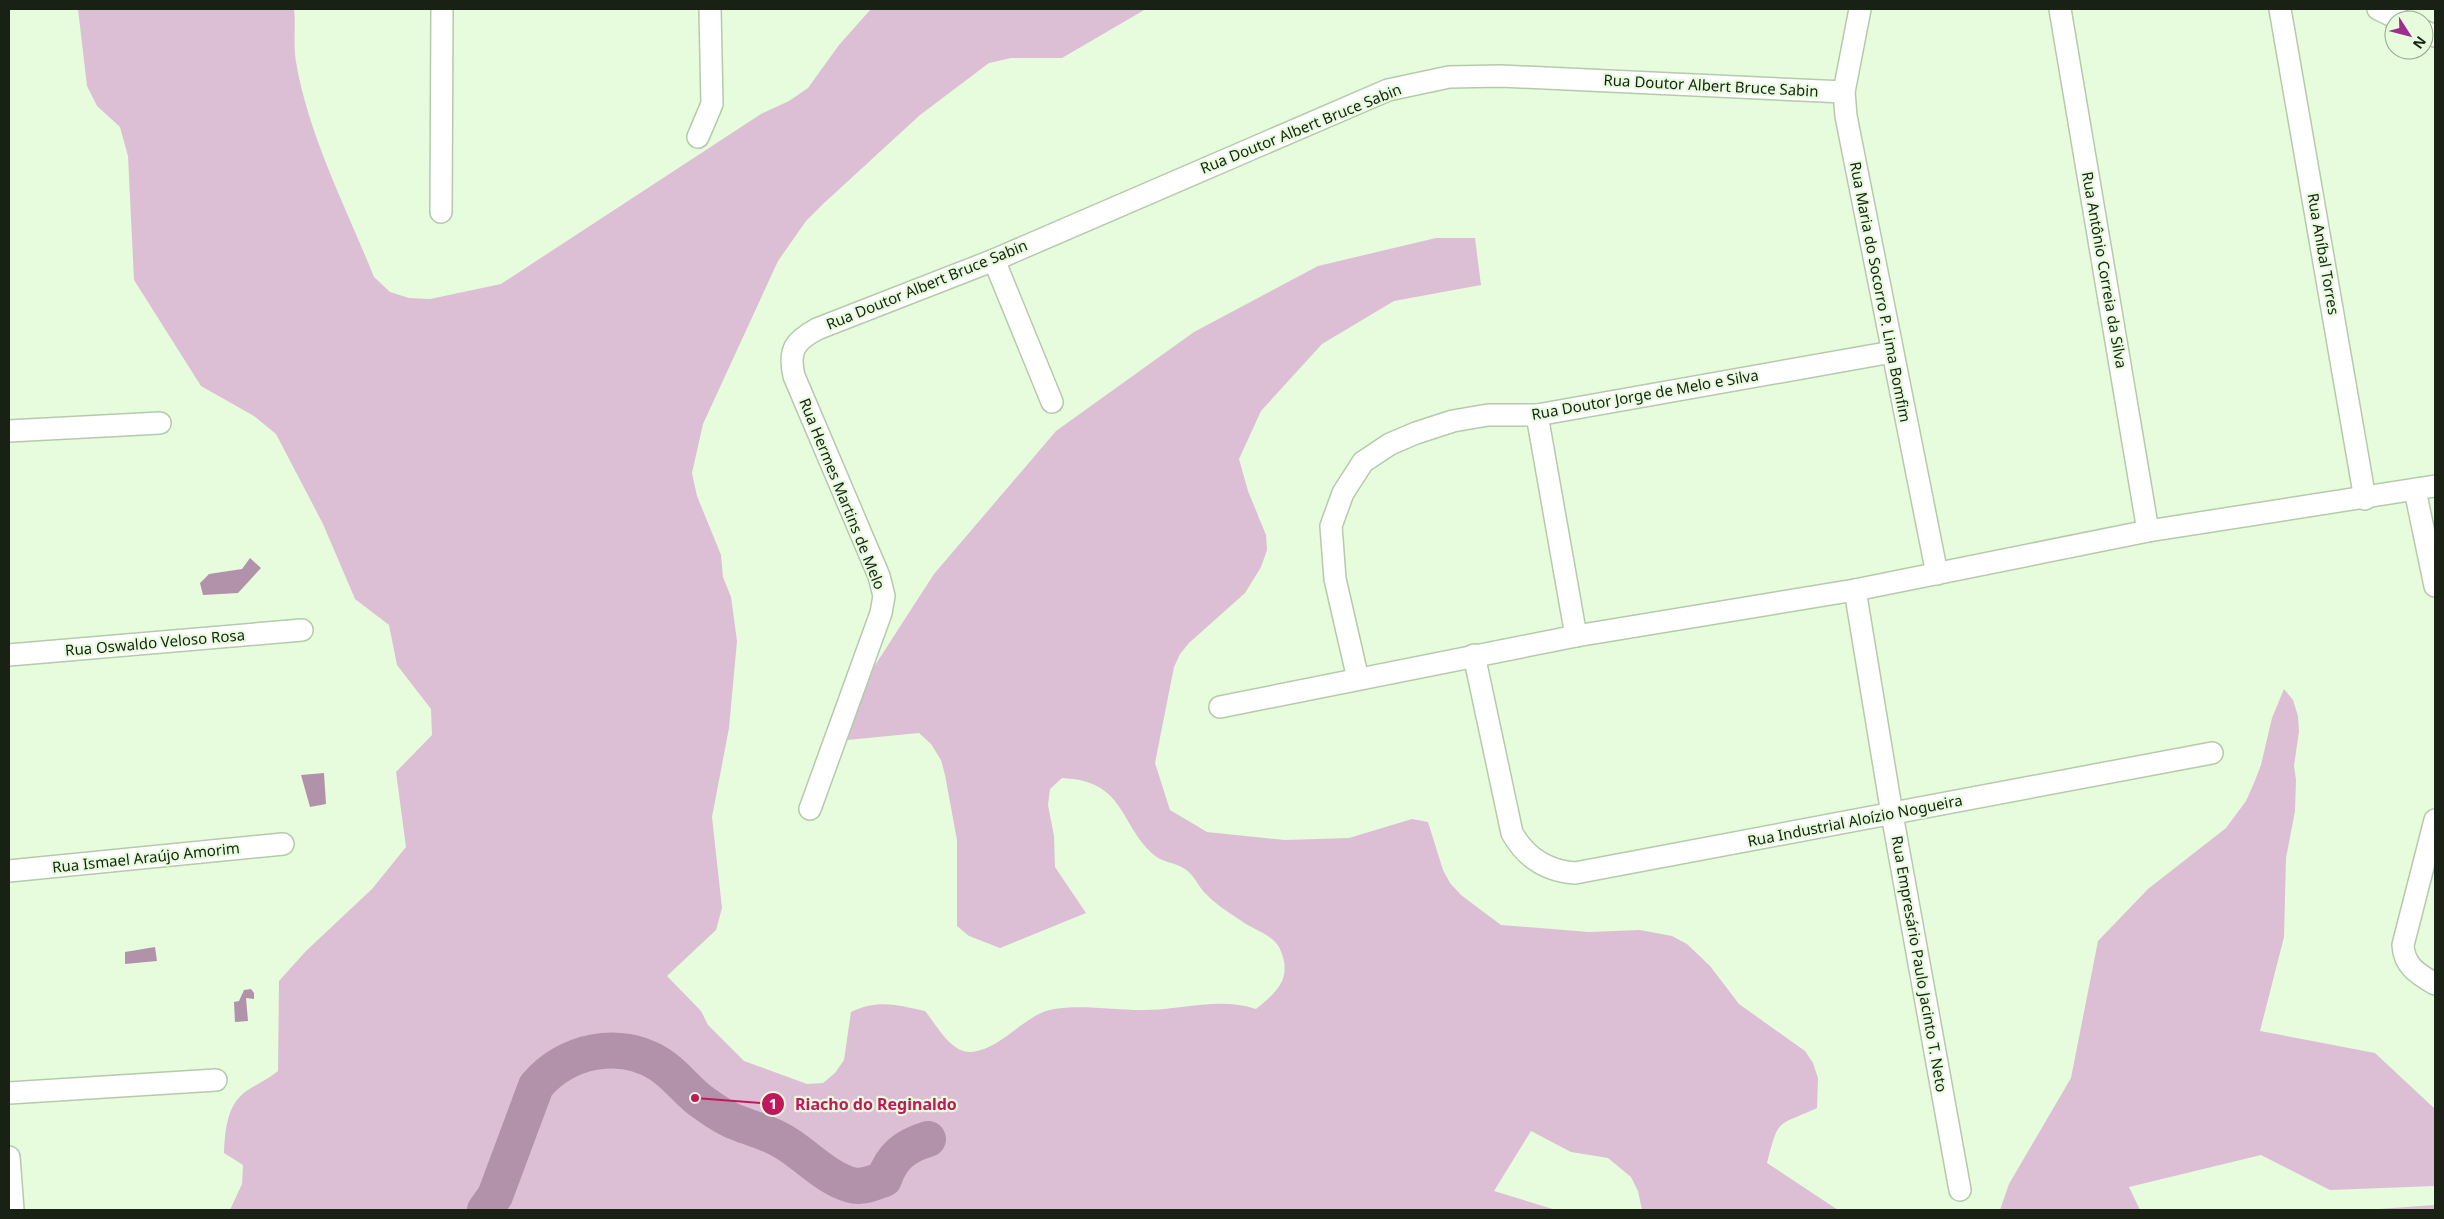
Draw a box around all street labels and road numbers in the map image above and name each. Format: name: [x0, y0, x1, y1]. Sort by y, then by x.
street label: Rua Doutor Albert Bruce Sabin: [1603, 69, 1819, 101]
street label: Rua Doutor Albert Bruce Sabin: [1197, 78, 1404, 178]
street label: Rua Maria do Socorro P. Lima Bomfim: [1846, 160, 1916, 424]
street label: Rua Antônio Correia da Silva: [2078, 170, 2132, 370]
street label: Rua Aníbal Torres: [2303, 191, 2345, 316]
street label: Rua Doutor Albert Bruce Sabin: [823, 234, 1030, 334]
street label: Rua Doutor Jorge de Melo e Silva: [1530, 364, 1760, 424]
street label: Rua Hermes Martins de Melo: [795, 395, 891, 592]
street label: Rua Oswaldo Veloso Rosa: [64, 624, 246, 660]
street label: Rua Industrial Aloízio Nogueira: [1746, 789, 1964, 851]
street label: Rua Empresário Paulo Jacinto T. Neto: [1888, 834, 1952, 1094]
street label: Rua Ismael Araújo Amorim: [51, 837, 241, 877]

